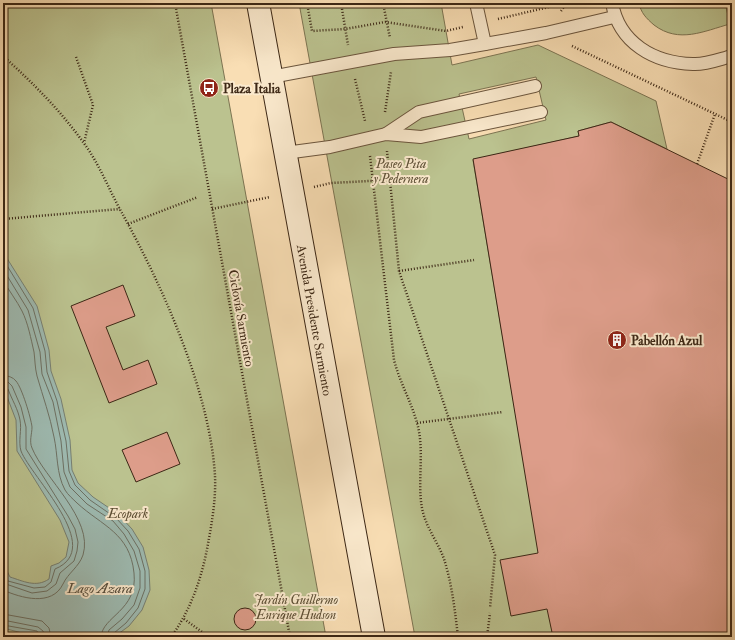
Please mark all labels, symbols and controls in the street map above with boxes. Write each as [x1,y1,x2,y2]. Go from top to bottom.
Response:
bus stop icon: Plaza Italia [198,77,220,99]
place label: Plaza Italia [223,81,281,97]
park label: Paseo Pita y Pedernera [372,156,429,187]
street label: Avenida Presidente Sarmiento [293,242,335,397]
street label: Ciclovía Sarmiento [225,269,257,368]
building icon: Pabellón Azul [606,329,628,351]
place label: Pabellón Azul [631,333,703,349]
park label: Ecopark [107,506,148,522]
water label: Lago Azara [66,580,133,597]
park label: Jardín Guillermo Enrique Hudson [254,592,338,623]

